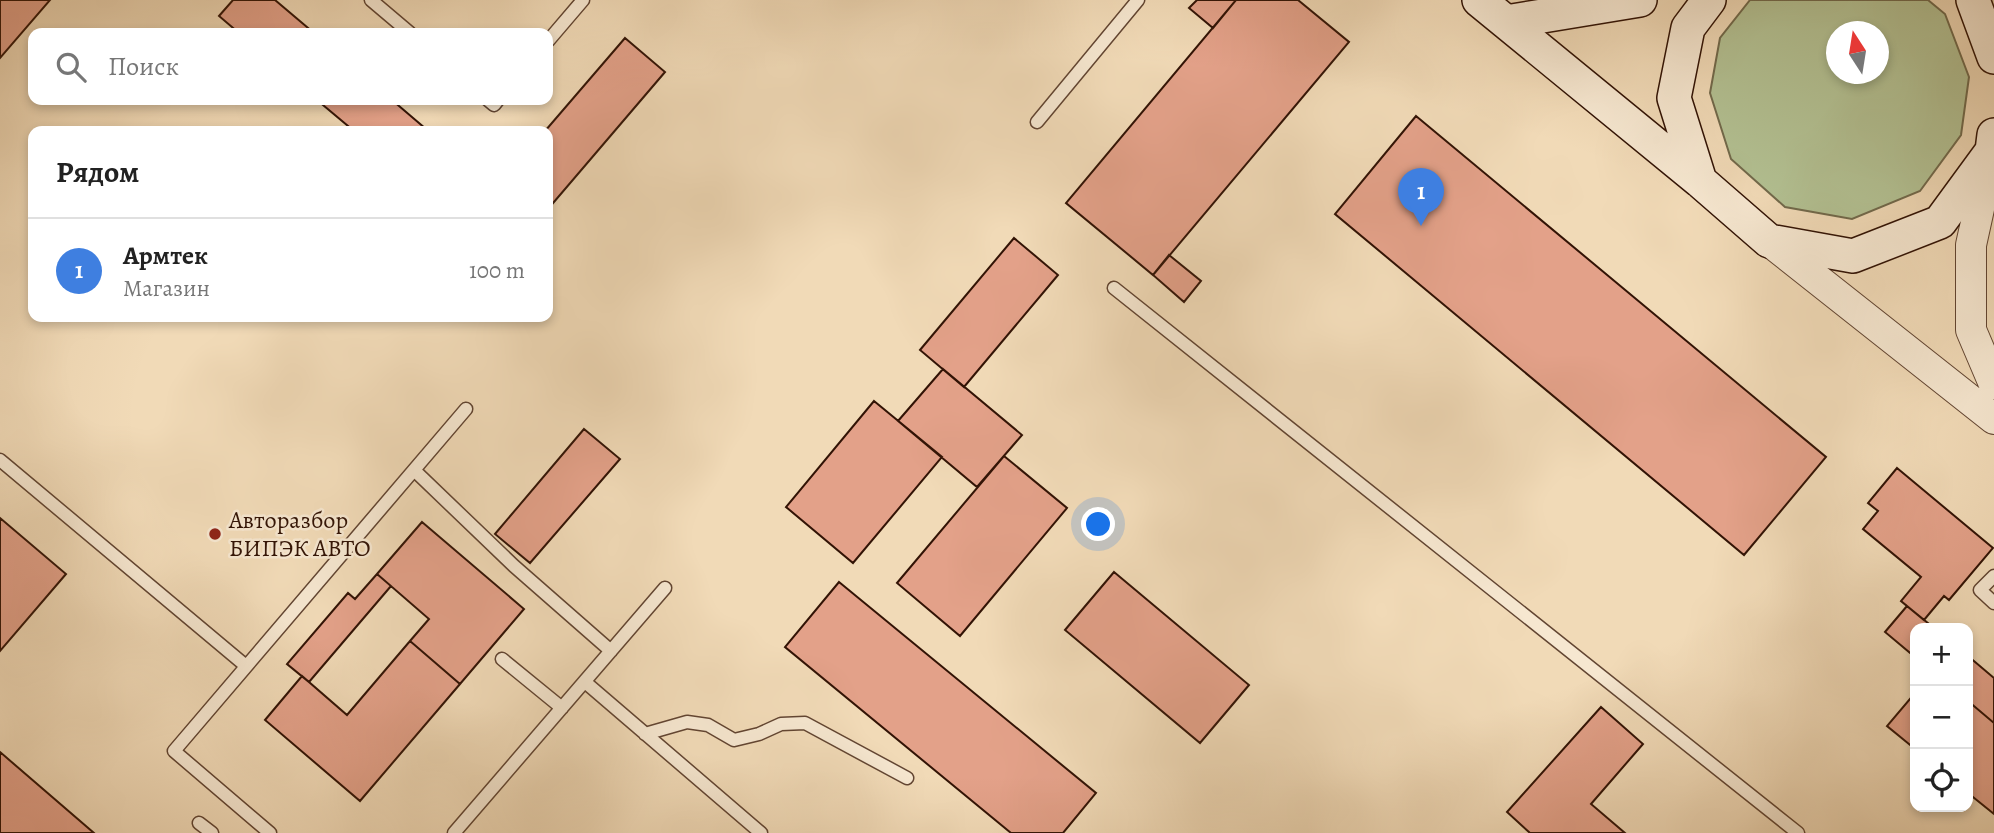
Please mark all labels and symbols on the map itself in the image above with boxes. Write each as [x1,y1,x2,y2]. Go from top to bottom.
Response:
north arrow [1826,21,1889,84]
pin: 1 [1398,168,1444,226]
place label: Авторазбор БИПЭК АВТО [228,504,371,564]
your location [1081,507,1115,541]
marker: Авторазбор БИПЭК АВТО [207,526,223,542]

